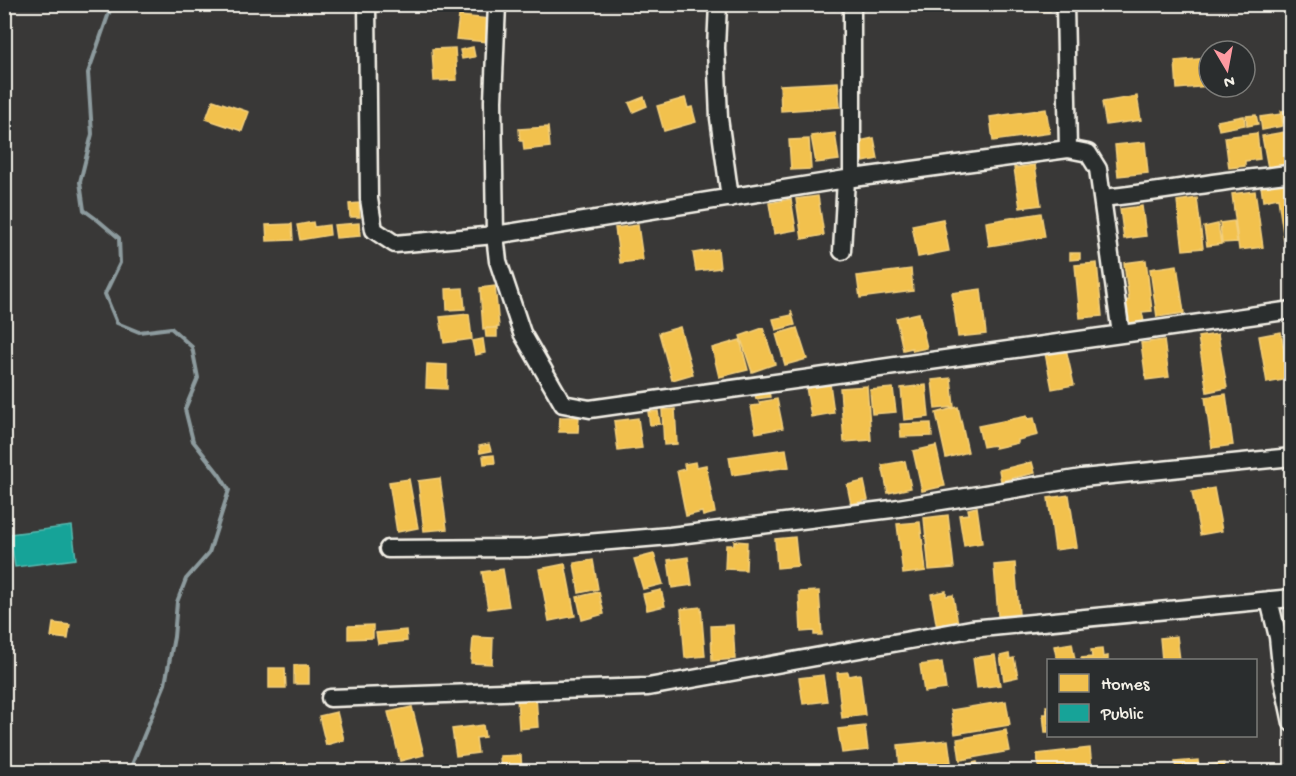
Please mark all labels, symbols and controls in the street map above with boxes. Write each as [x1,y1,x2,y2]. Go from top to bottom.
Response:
north arrow [1197,39,1257,99]
text: N [1222,70,1236,91]
legend [1047,659,1257,737]
text: Homes [1101,675,1151,696]
text: Public [1100,705,1144,726]

